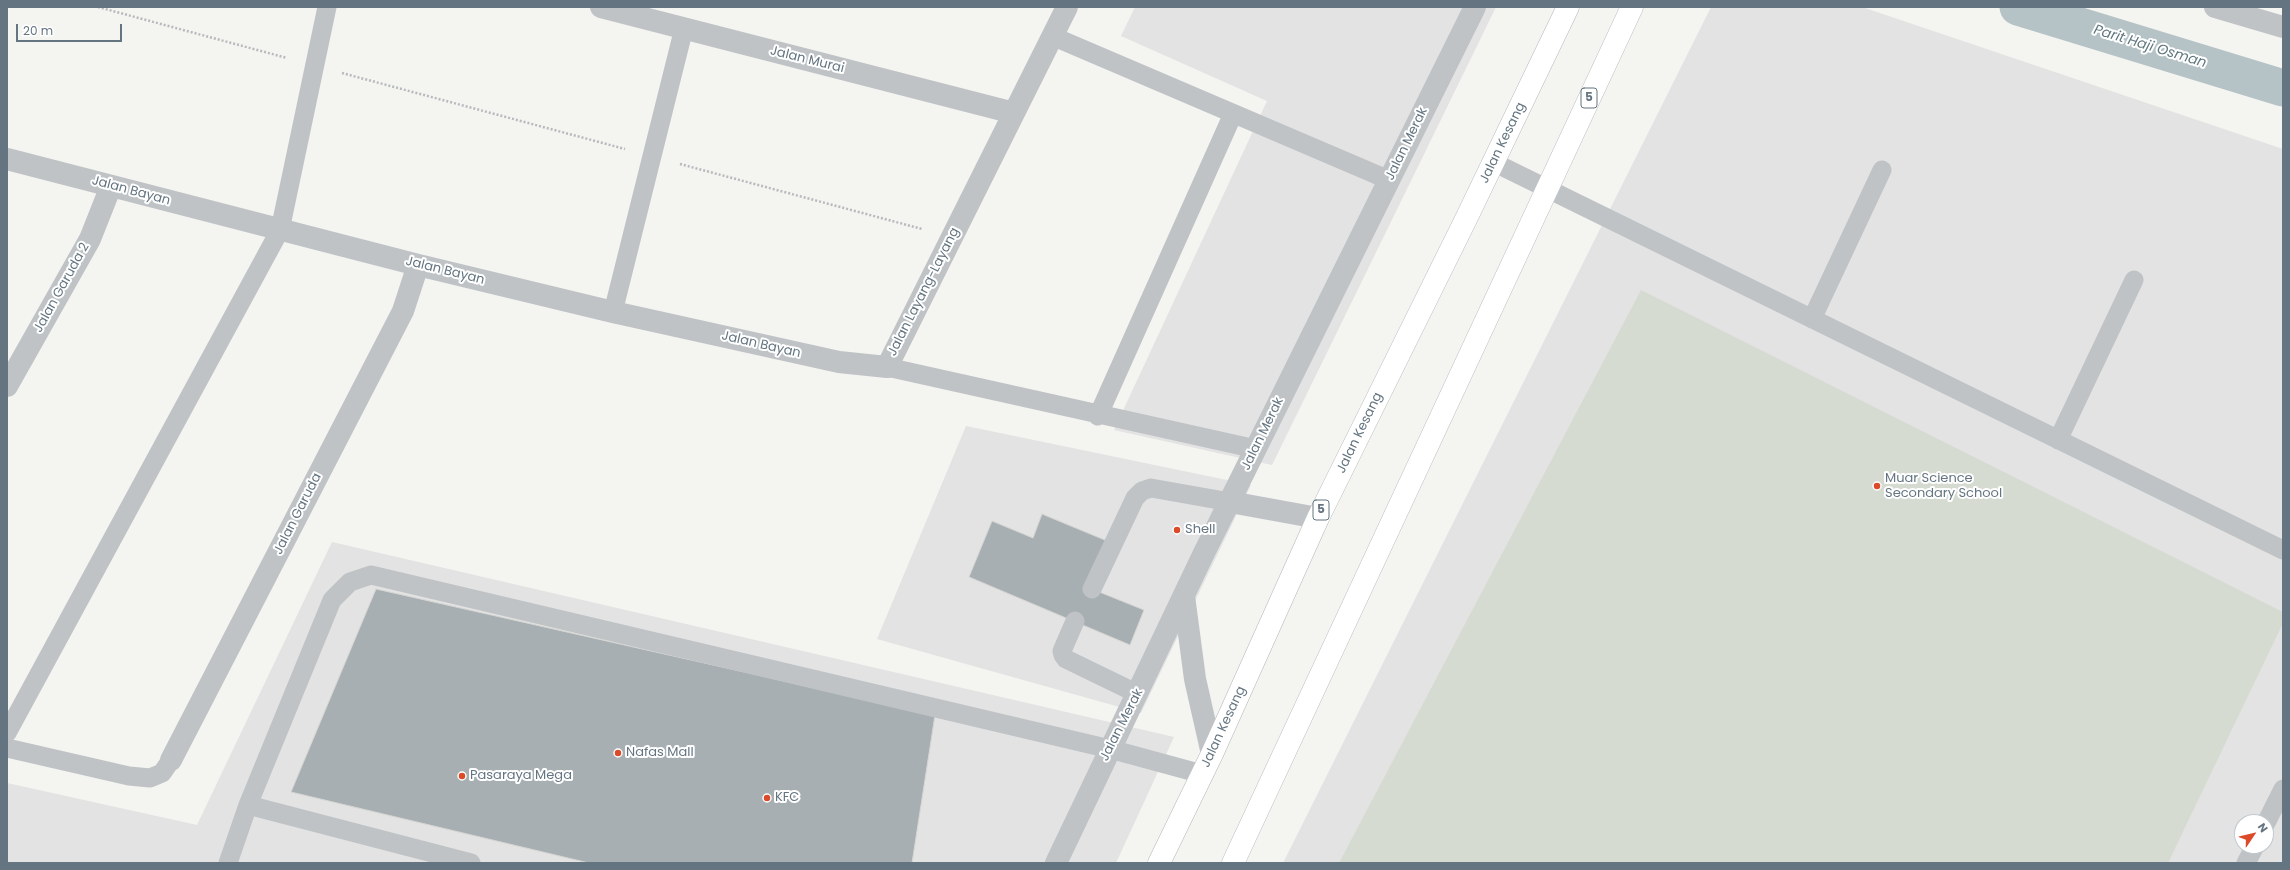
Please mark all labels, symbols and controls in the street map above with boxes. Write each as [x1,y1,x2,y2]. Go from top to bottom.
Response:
scale bar [18,16,124,42]
text: 20 m [23,22,53,39]
water label: Parit Haji Osman [2092,22,2208,72]
street label: Jalan Murai [768,43,846,77]
road number: 5 [1581,88,1597,108]
street label: Jalan Kesang [1477,100,1529,186]
street label: Jalan Merak [1383,105,1431,183]
street label: Jalan Bayan [90,173,172,209]
street label: Jalan Layang-Layang [885,225,963,359]
street label: Jalan Garuda 2 [31,240,93,336]
street label: Jalan Bayan [404,254,486,288]
street label: Jalan Bayan [720,328,802,362]
street label: Jalan Kesang [1334,390,1386,476]
street label: Jalan Merak [1239,395,1287,473]
street label: Jalan Garuda [271,471,325,557]
place label: Muar Science Secondary School [1885,471,2002,502]
marker: Muar Science Secondary School [1872,481,1882,491]
road number: 5 [1313,500,1329,520]
place label: Shell [1185,522,1215,538]
marker: Shell [1172,525,1182,535]
street label: Jalan Kesang [1198,684,1250,770]
street label: Jalan Merak [1097,686,1147,764]
place label: Nafas Mall [626,745,694,761]
marker: Nafas Mall [613,748,623,758]
place label: Pasaraya Mega [470,768,572,784]
marker: Pasaraya Mega [457,771,467,781]
place label: KFC [775,790,799,806]
marker: KFC [762,793,772,803]
north arrow [2234,814,2274,854]
text: N [2254,820,2272,836]

